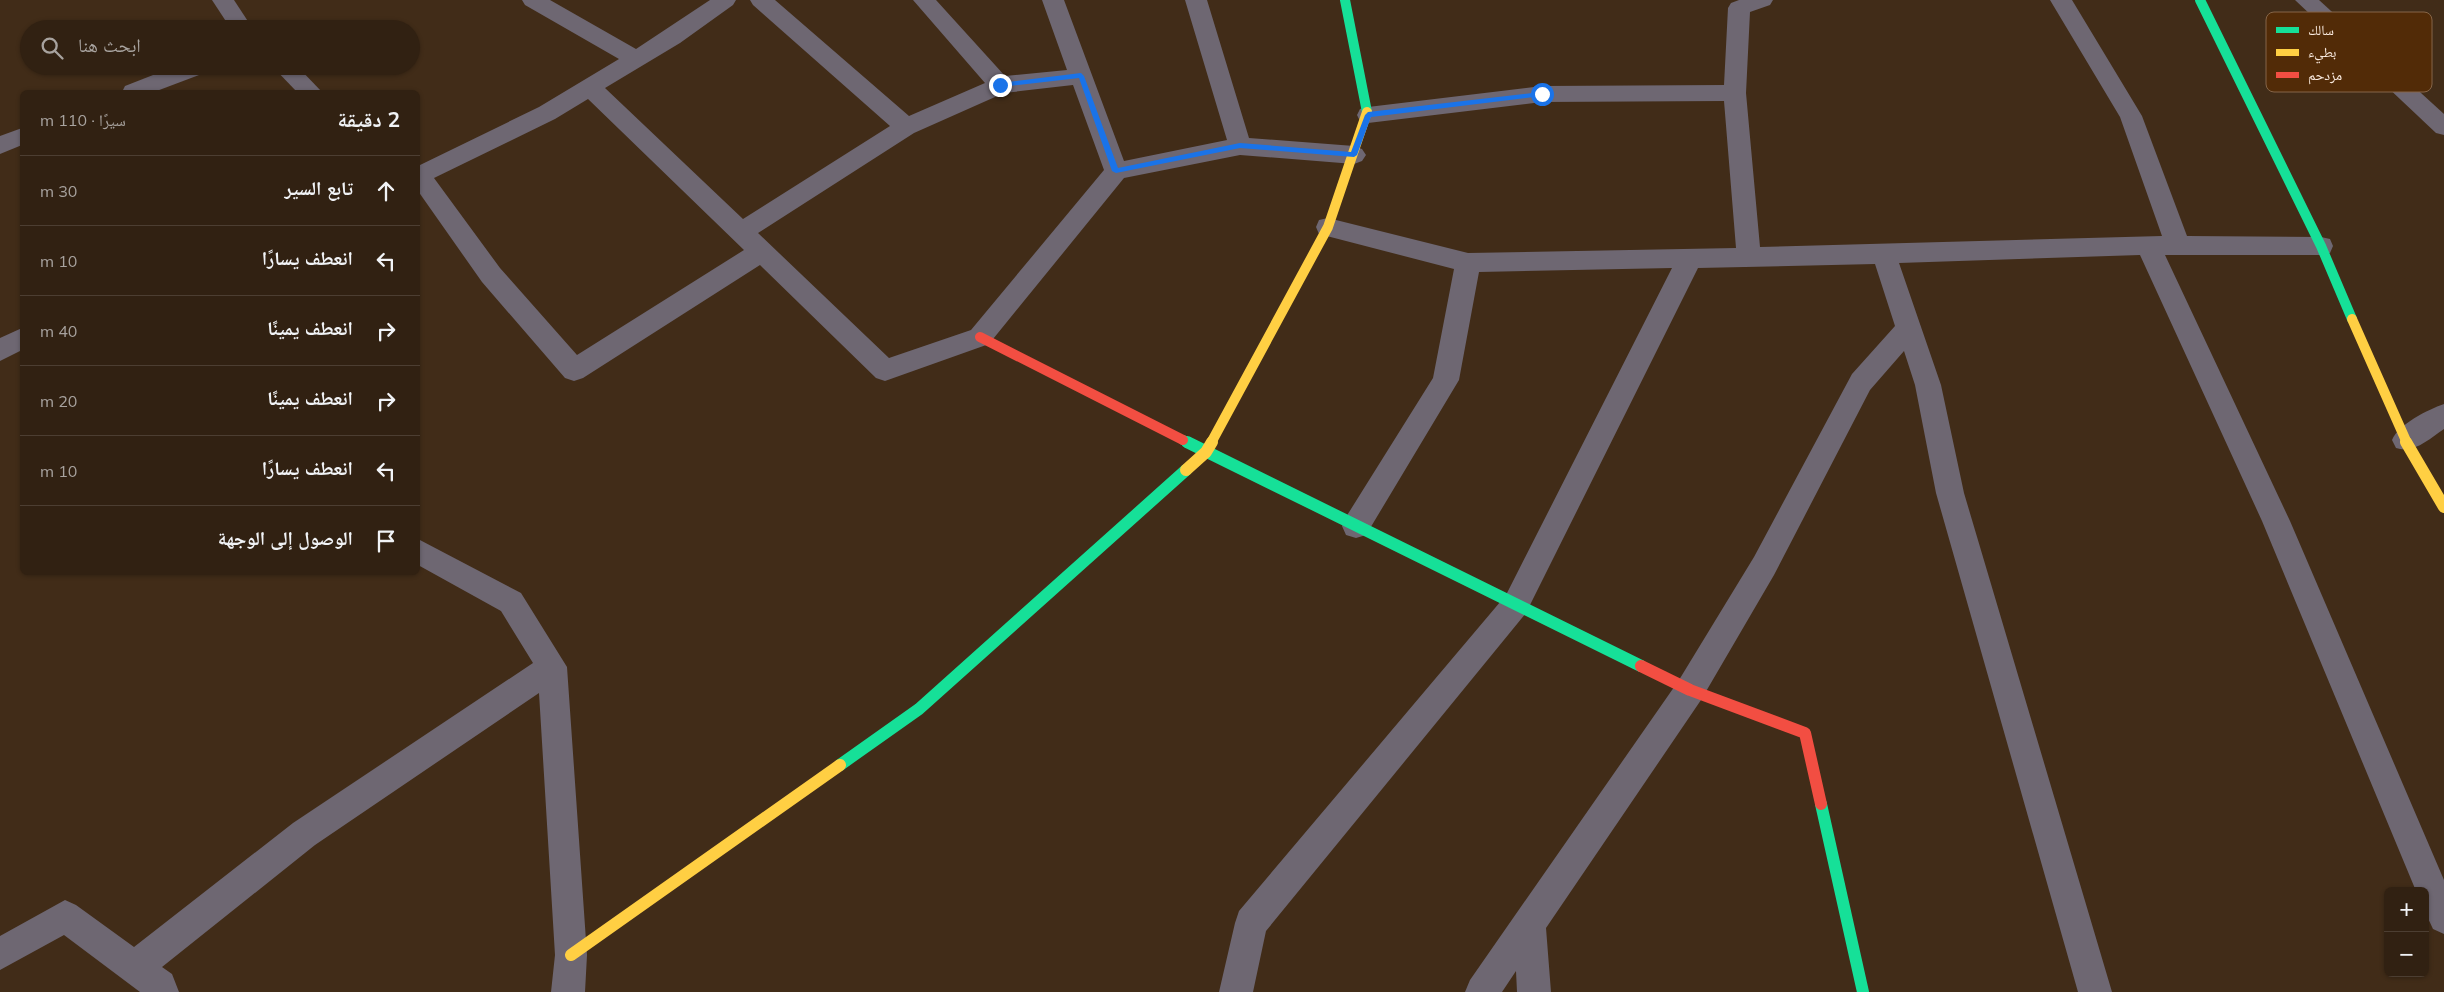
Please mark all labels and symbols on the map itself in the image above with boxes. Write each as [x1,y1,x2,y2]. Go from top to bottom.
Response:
legend [2266,12,2432,92]
text: سالك [2308,21,2334,39]
text: بطيء [2308,43,2337,64]
text: مزدحم [2308,66,2342,85]
route end [989,74,1012,97]
route start [1531,83,1554,106]

